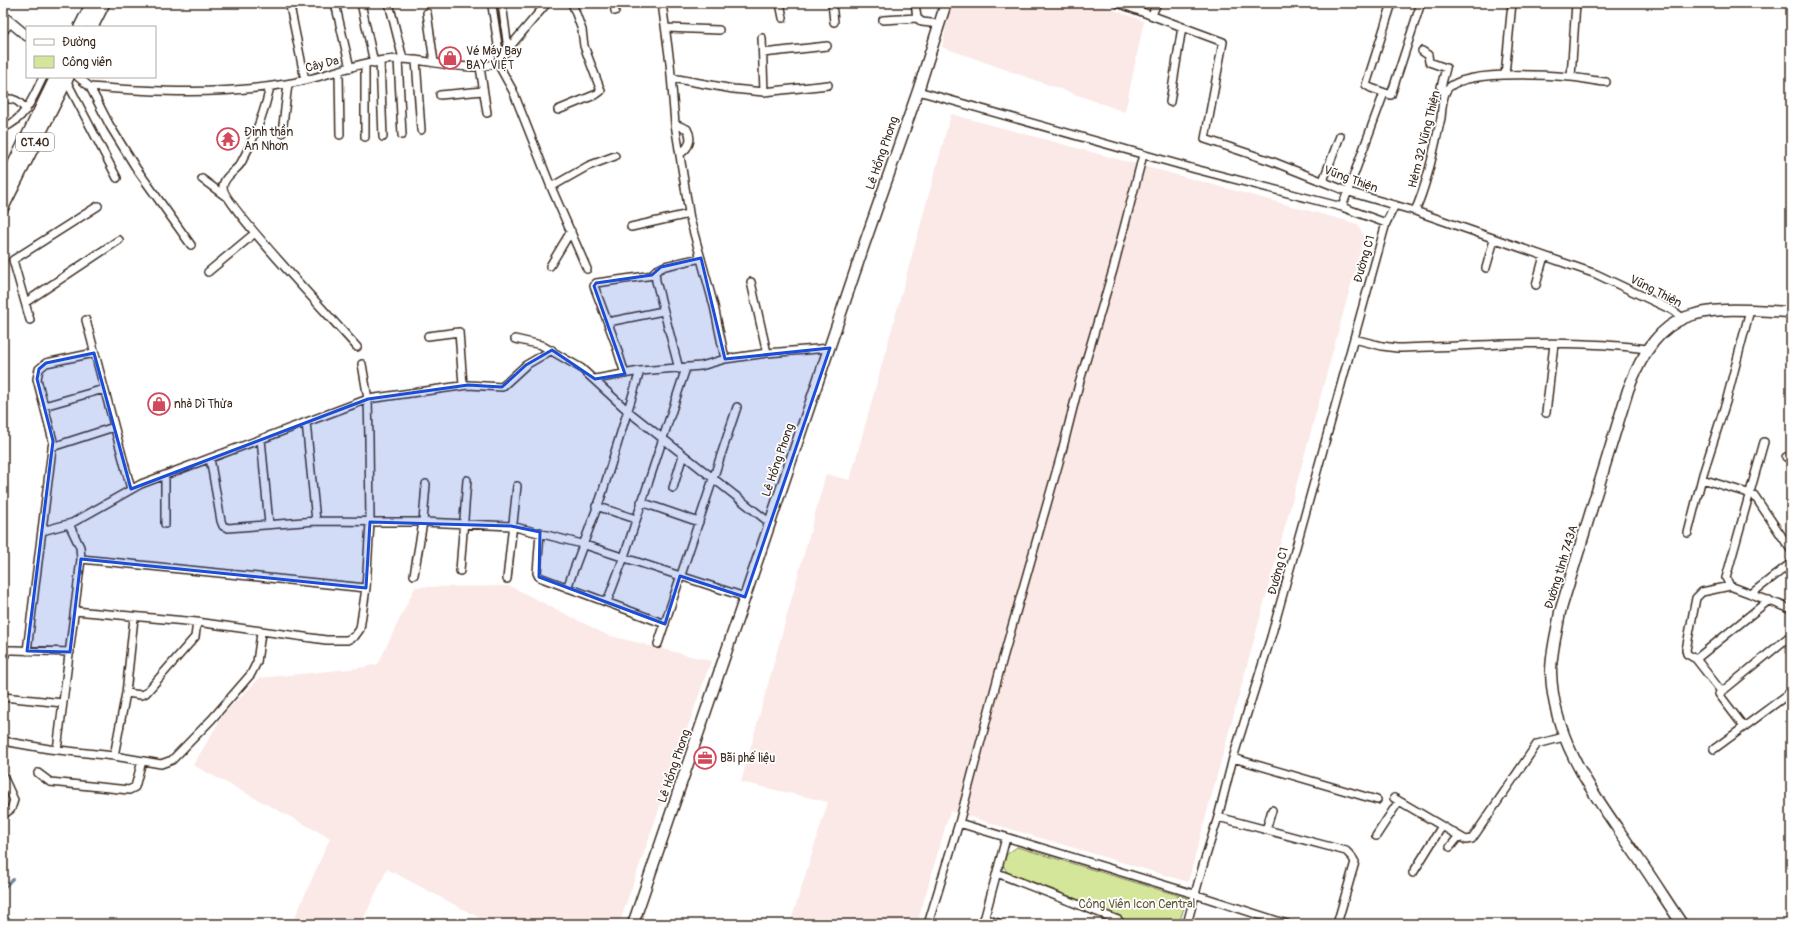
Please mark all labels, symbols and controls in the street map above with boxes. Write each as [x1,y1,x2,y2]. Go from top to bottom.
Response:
legend [26,26,156,78]
text: Đường [62,35,96,50]
place label: Vé Máy Bay BAY VIỆT [466,44,522,73]
shop icon: Vé Máy Bay BAY VIỆT [437,45,463,71]
street label: Cây Da [304,53,341,76]
text: Công viên [62,55,112,70]
street label: Hẻm 32 Vũng Thiện [1405,89,1444,189]
street label: Lê Hồng Phong [862,114,902,192]
place label: Đình thần An Nhơn [244,123,293,154]
temple icon: Đình thần An Nhơn [215,126,241,152]
road number: CT.40 [16,133,54,151]
street label: Vũng Thiện [1322,163,1380,196]
street label: Đường C1 [1351,234,1378,285]
street label: Vũng Thiện [1627,272,1685,311]
shop icon: nhà Dì Thừa [146,391,172,417]
place label: nhà Dì Thừa [174,397,233,412]
street label: Lê Hồng Phong [758,421,798,499]
street label: Đường tỉnh 743A [1542,523,1581,611]
street label: Đường C1 [1265,546,1292,597]
street label: Lê Hồng Phong [654,727,694,805]
office icon: Bãi phế liệu [692,745,718,771]
place label: Bãi phế liệu [720,750,775,766]
park label: Công Viên Icon Central [1079,897,1196,912]

